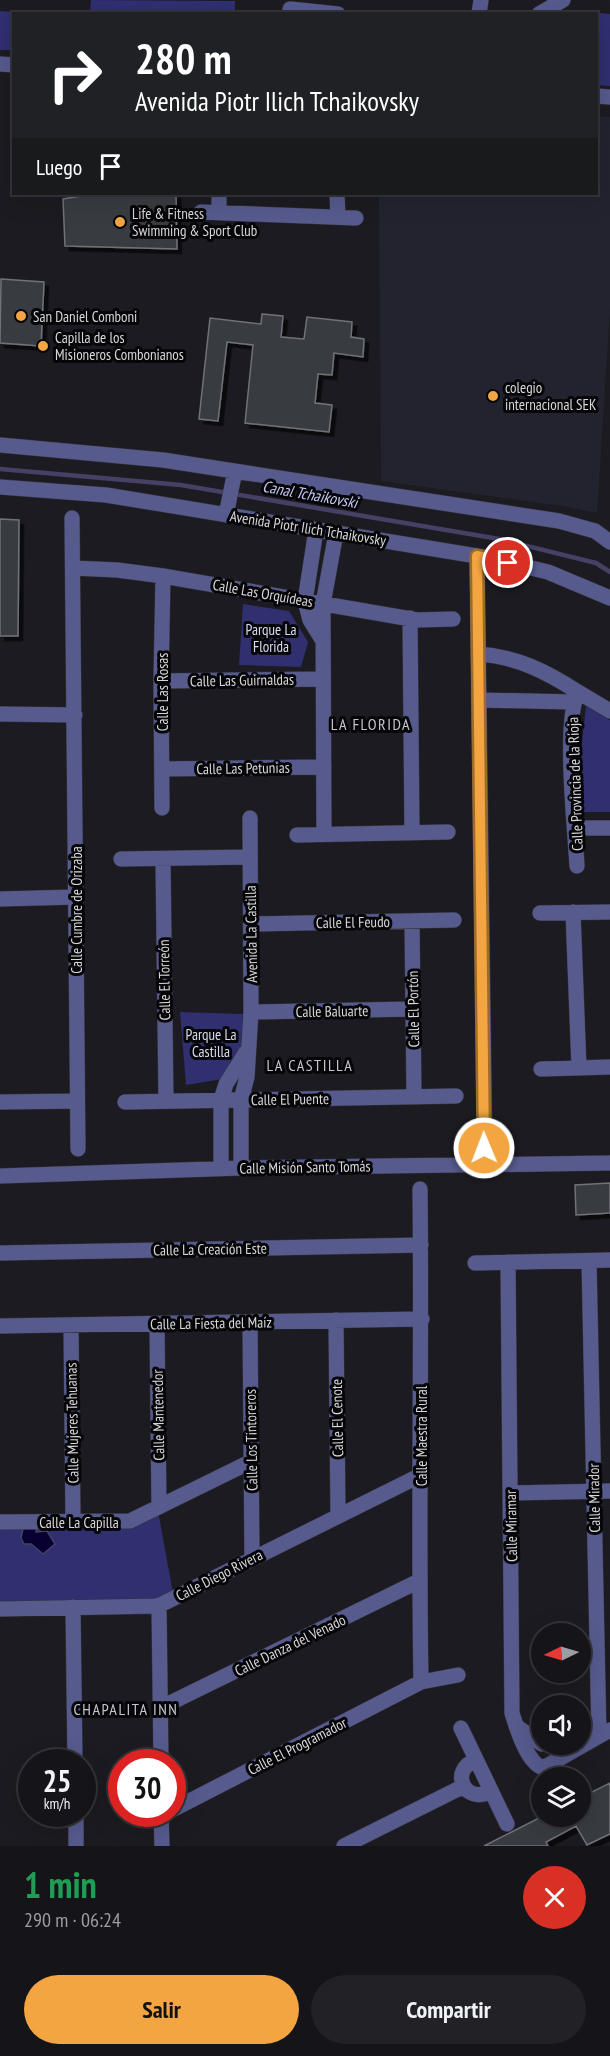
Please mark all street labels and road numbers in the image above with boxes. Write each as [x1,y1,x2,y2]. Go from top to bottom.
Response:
street label: Avenida Piotr Ilich Tchaikovsky [229,506,388,550]
street label: Calle Las Orquídeas [211,575,315,611]
street label: Calle Las Rosas [153,653,172,731]
street label: Calle Las Guirnaldas [190,670,294,690]
street label: Calle Provincia de la Rioja [563,717,587,851]
street label: Calle Las Petunias [196,758,290,778]
street label: Calle Cumbre de Orizaba [67,846,86,974]
street label: Avenida La Castilla [241,885,261,983]
street label: Calle El Feudo [316,912,390,932]
street label: Calle El Torreón [154,939,174,1021]
street label: Calle El Portón [403,971,423,1047]
street label: Calle Baluarte [295,1001,369,1021]
street label: Calle El Puente [251,1089,329,1109]
street label: Calle Misión Santo Tomás [239,1156,371,1178]
street label: Calle La Creación Este [153,1239,267,1259]
street label: Calle La Fiesta del Maíz [150,1312,272,1334]
street label: Calle Mujeres Tehuanas [61,1362,83,1484]
street label: Calle Mantenedor [148,1368,168,1461]
street label: Calle El Cenote [327,1379,347,1457]
street label: Calle Maestra Rural [412,1385,431,1486]
street label: Calle Los Tintoreros [241,1389,261,1491]
street label: Calle Mirador [584,1462,604,1533]
street label: Calle Miramar [501,1489,521,1562]
street label: Calle La Capilla [39,1513,119,1532]
street label: Calle Diego Rivera [172,1545,266,1605]
street label: Calle Danza del Venado [231,1610,349,1680]
street label: Calle El Programador [244,1712,350,1779]

